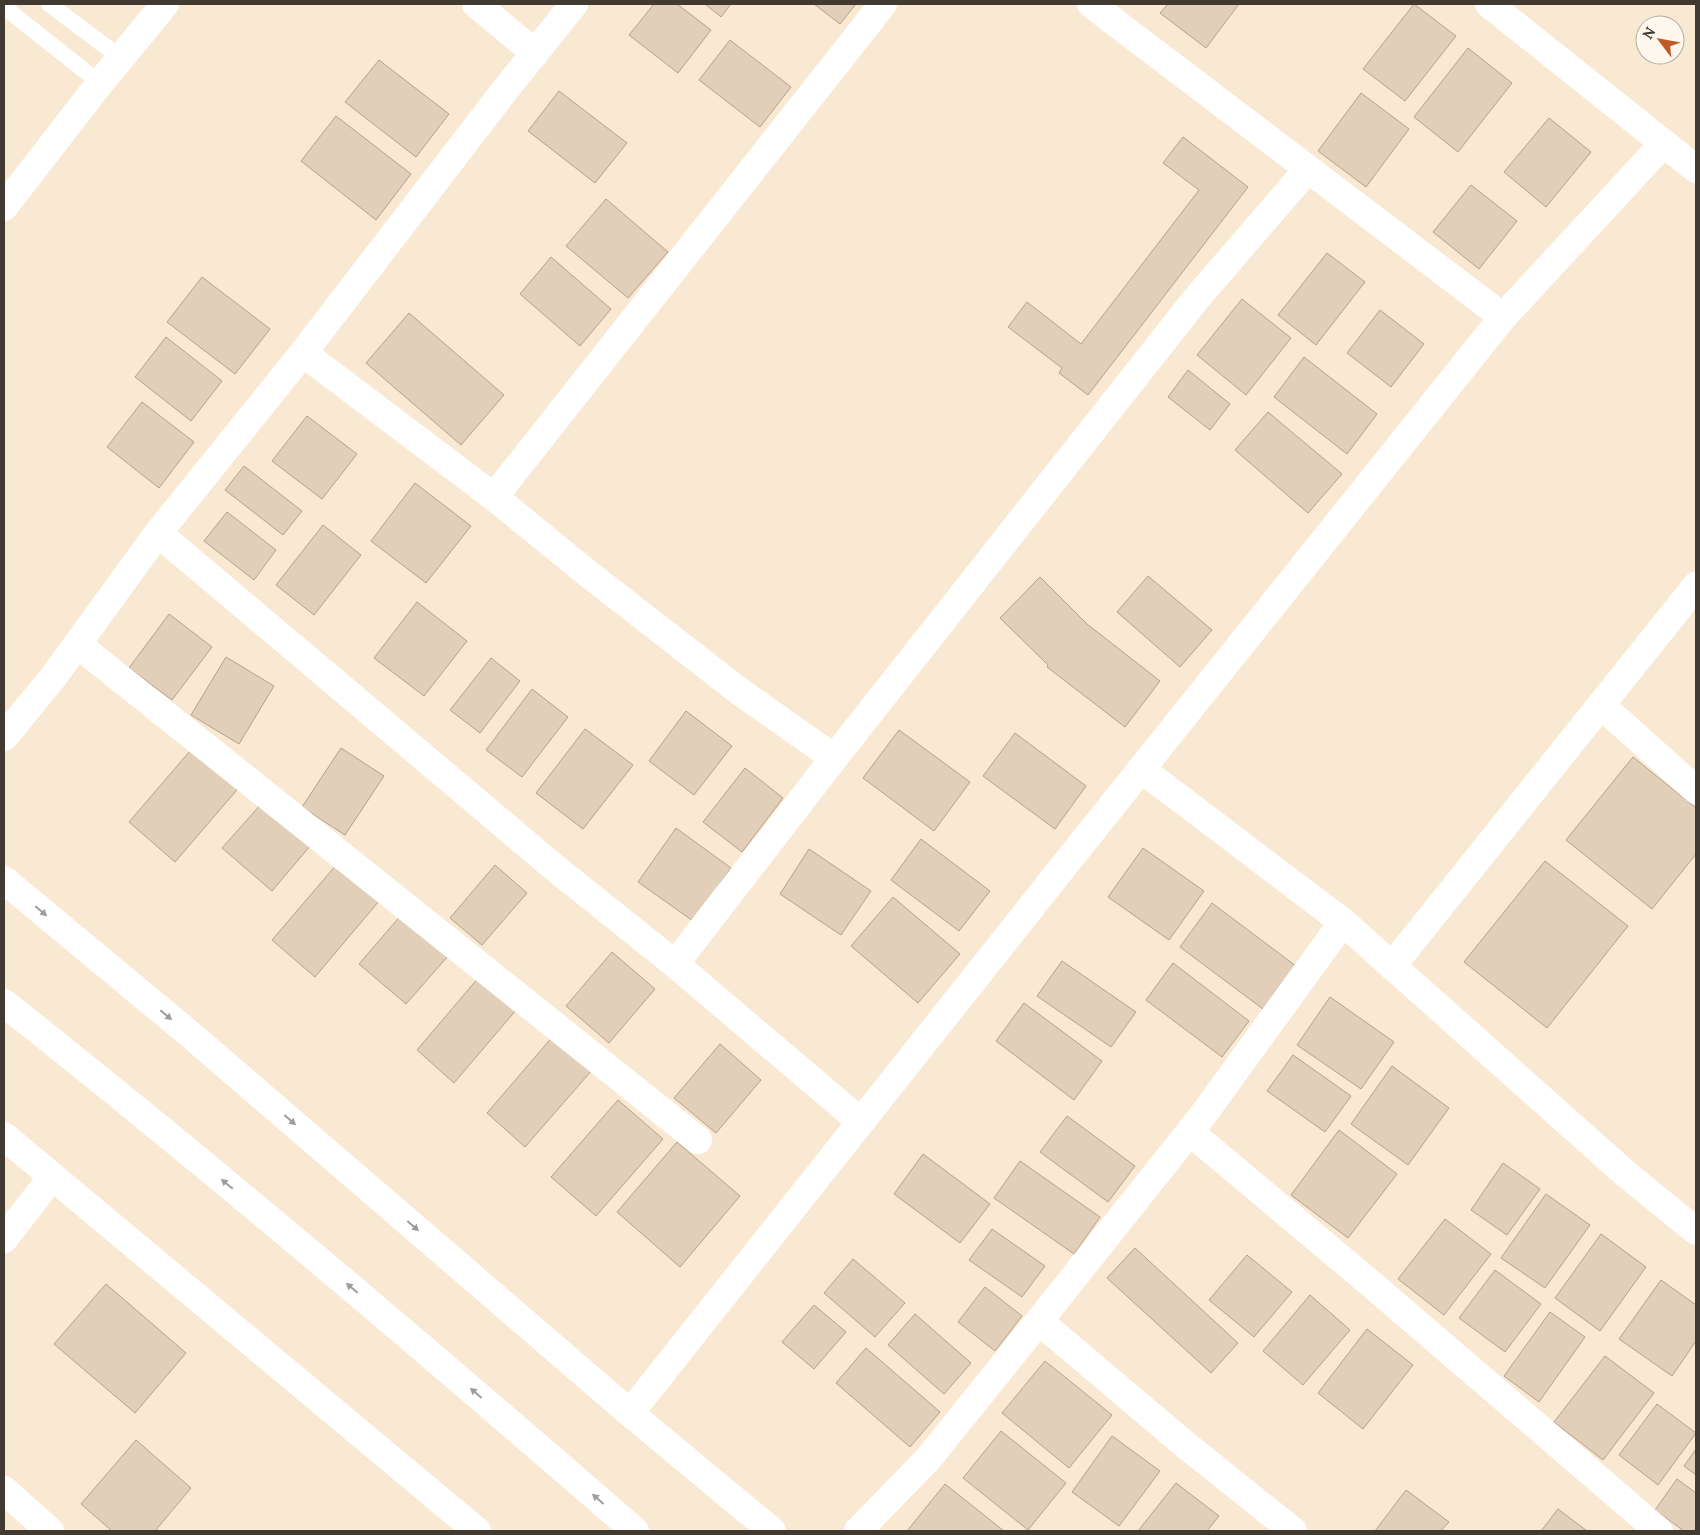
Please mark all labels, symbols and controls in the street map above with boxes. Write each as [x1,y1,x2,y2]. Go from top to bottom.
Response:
north arrow [1635,15,1685,65]
text: N [1638,24,1660,42]
one-way arrow [34,905,47,916]
one-way arrow [160,1009,172,1020]
one-way arrow [283,1115,296,1126]
one-way arrow [220,1178,233,1189]
one-way arrow [406,1221,419,1232]
one-way arrow [345,1282,358,1293]
one-way arrow [469,1387,482,1398]
one-way arrow [592,1494,605,1505]

